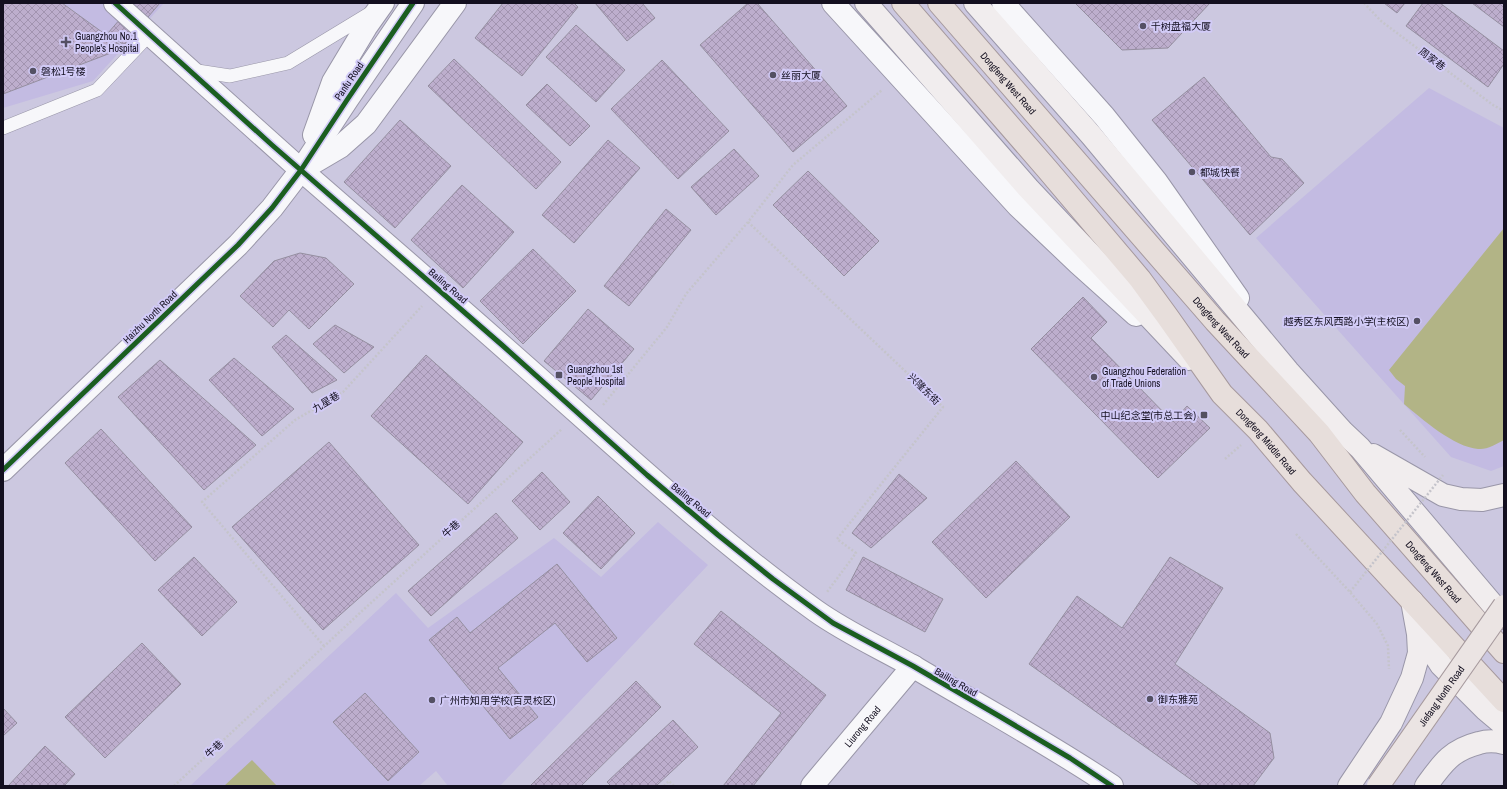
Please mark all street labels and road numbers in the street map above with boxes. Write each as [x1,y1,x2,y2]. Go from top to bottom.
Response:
street label: 周家巷 [1416,45,1448,73]
street label: Dongfeng West Road [978,49,1039,117]
street label: Panfu Road [332,59,366,103]
street label: Bailing Road [426,266,470,306]
street label: Haizhu North Road [120,288,180,346]
street label: Dongfeng West Road [1190,294,1252,361]
street label: 兴隆东街 [905,370,943,408]
street label: 九星巷 [310,389,342,415]
street label: Dongfeng Middle Road [1233,405,1299,477]
street label: Bailing Road [669,480,713,520]
street label: 牛巷 [439,517,463,541]
street label: Dongfeng West Road [1403,538,1464,605]
street label: Jiefang North Road [1415,663,1467,729]
street label: Bailing Road [932,665,980,699]
street label: Liurong Road [841,703,883,750]
street label: 牛巷 [202,737,226,761]

